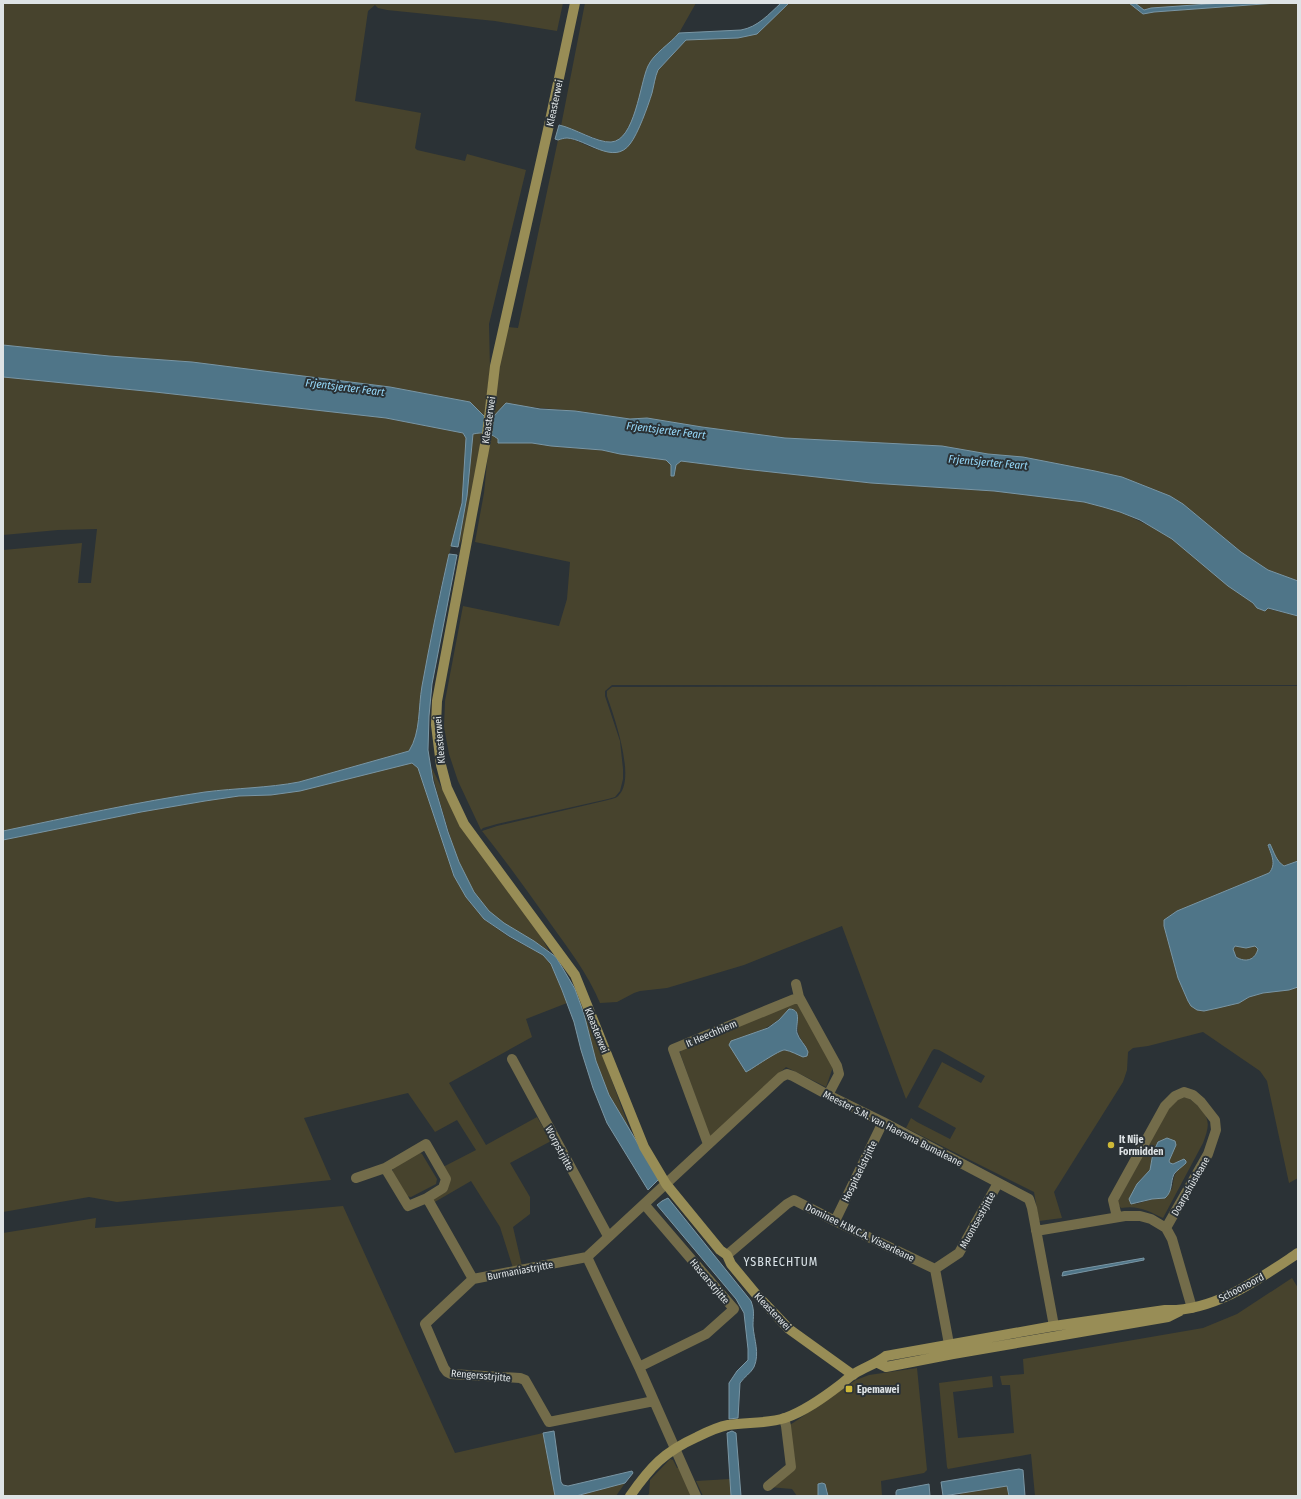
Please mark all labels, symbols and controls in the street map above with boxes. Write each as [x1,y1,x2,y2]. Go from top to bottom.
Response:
street label: Kleasterwei [544,79,566,128]
water label: Frjentsjerter Feart [305,376,386,399]
street label: Kleasterwei [480,396,498,444]
water label: Frjentsjerter Feart [626,419,707,442]
water label: Frjentsjerter Feart [948,453,1029,472]
street label: Kleasterwei [432,716,448,764]
street label: Kleasterwei [582,1006,611,1055]
street label: It Heechhiem [684,1018,739,1050]
street label: Meester S.M. van Haersma Bumaleane [821,1088,964,1169]
street label: Worpstrjitte [542,1124,576,1173]
place label: It Nije Formidden [1119,1134,1164,1158]
street label: Hospitaelstrjitte [840,1139,880,1204]
marker: It Nije Formidden [1106,1140,1116,1150]
street label: Doarpshûsleane [1169,1155,1213,1218]
street label: Muontsestrjitte [957,1190,998,1251]
street label: Dominee H.W.C.A. Visserleane [803,1201,916,1265]
district label: YSBRECHTUM [744,1255,818,1269]
street label: Hascarstrjitte [687,1257,732,1307]
street label: Burmaniastrjitte [486,1259,554,1283]
street label: Schoonoord [1217,1271,1266,1305]
street label: Kleasterwei [752,1290,793,1333]
street label: Rengersstrjitte [451,1367,511,1385]
marker: Epemawei [844,1384,854,1394]
place label: Epemawei [857,1384,900,1396]

